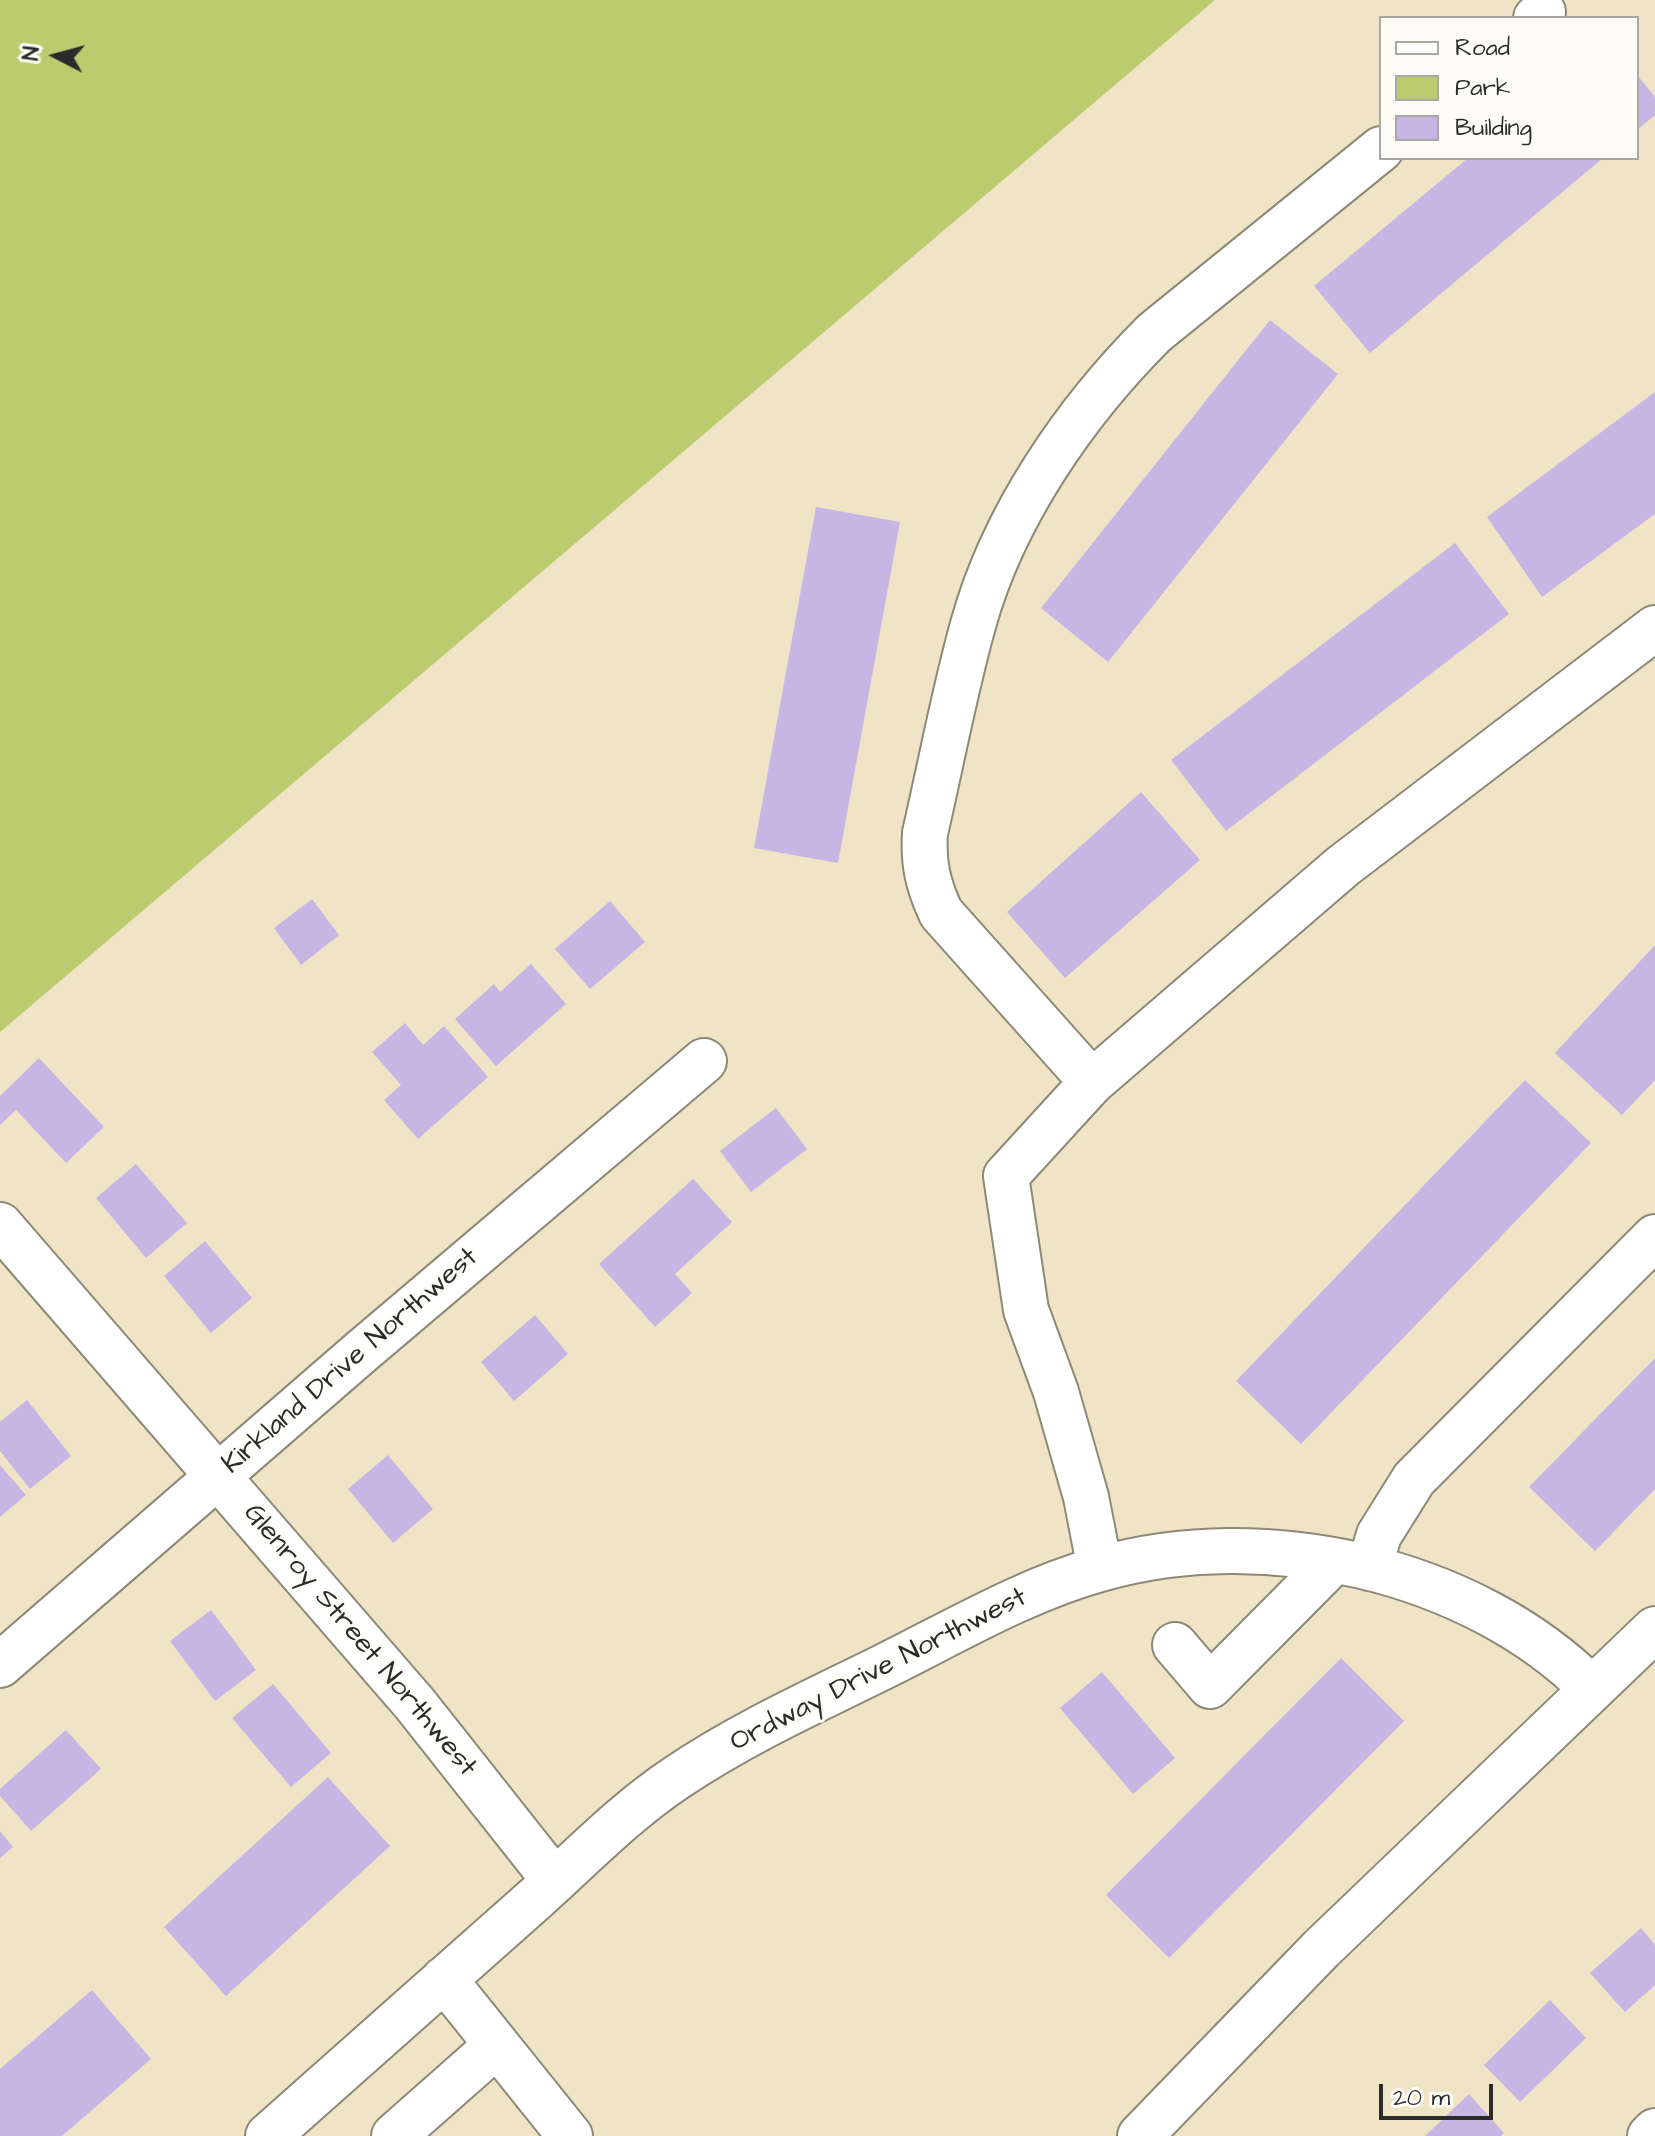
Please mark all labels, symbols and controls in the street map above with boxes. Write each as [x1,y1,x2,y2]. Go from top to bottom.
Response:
north arrow [16,16,96,96]
legend [1379,16,1639,160]
text: Road [1455,31,1510,65]
text: N [15,45,48,62]
text: Park [1455,71,1511,105]
text: Building [1455,111,1532,145]
street label: Kirkland Drive Northwest [216,1242,486,1482]
street label: Glenroy Street Northwest [235,1498,483,1784]
street label: Ordway Drive Northwest [725,1582,1033,1760]
scale bar [1383,2068,1497,2118]
text: 20 m [1393,2081,1450,2115]

